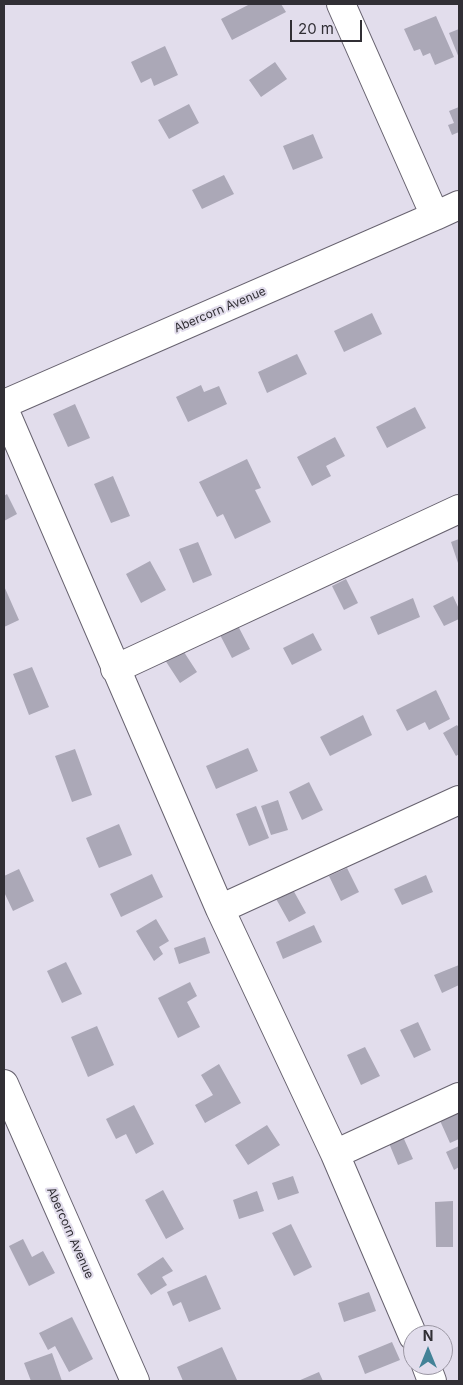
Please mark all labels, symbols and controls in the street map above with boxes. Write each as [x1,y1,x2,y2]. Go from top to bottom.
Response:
scale bar [293,10,366,42]
text: 20 m [298,19,334,38]
street label: Abercorn Avenue [172,284,268,336]
street label: Abercorn Avenue [43,1185,97,1281]
north arrow [403,1325,453,1375]
text: N [423,1327,433,1344]

